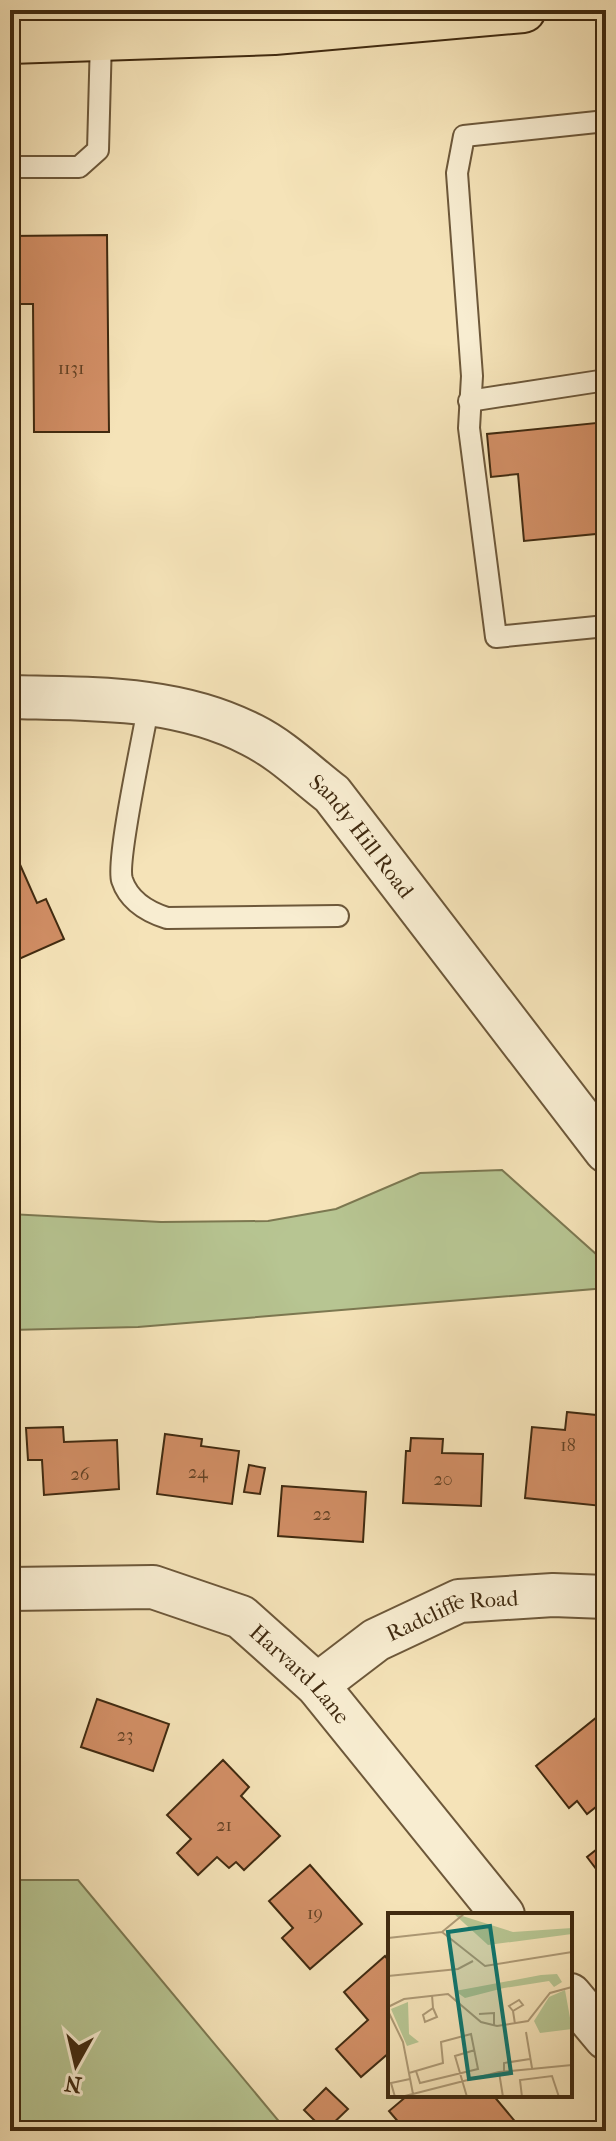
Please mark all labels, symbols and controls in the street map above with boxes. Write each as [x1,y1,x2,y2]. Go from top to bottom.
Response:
house number: 1131 [58,358,84,379]
street label: Sandy Hill Road [304,769,420,904]
house number: 18 [560,1435,576,1456]
house number: 24 [188,1462,208,1483]
house number: 26 [70,1464,90,1485]
house number: 20 [433,1469,453,1490]
house number: 22 [313,1504,331,1525]
street label: Radcliffe Road [382,1585,520,1647]
street label: Harvard Lane [244,1619,355,1729]
house number: 23 [117,1725,133,1746]
house number: 21 [216,1815,232,1836]
house number: 19 [307,1903,323,1924]
inset map [388,1913,572,2097]
north arrow [36,2025,116,2105]
text: N [63,2070,83,2098]

